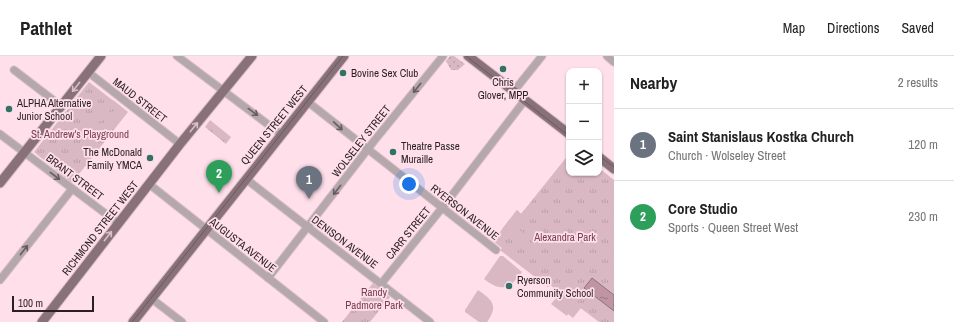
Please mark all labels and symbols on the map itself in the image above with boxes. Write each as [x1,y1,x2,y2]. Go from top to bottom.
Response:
marker: Chris Glover, MPP [498,64,508,74]
place label: Bovine Sex Club [351,66,418,80]
marker: Bovine Sex Club [338,68,348,78]
street label: MAUD STREET [110,75,170,126]
place label: Chris Glover, MPP [478,75,528,102]
one-way arrow [72,81,81,92]
street label: QUEEN STREET WEST [238,82,311,168]
one-way arrow [413,83,422,94]
place label: ALPHA Alternative Junior School [16,96,91,123]
street label: WOLSELEY STREET [329,102,394,180]
marker: ALPHA Alternative Junior School [4,104,14,114]
one-way arrow [247,108,258,117]
one-way arrow [333,121,343,130]
one-way arrow [189,122,198,133]
park label: St. Andrew's Playground [31,127,129,141]
place label: Theatre Passe Muraille [401,139,460,166]
place label: The McDonald Family YMCA [83,145,143,172]
marker: Theatre Passe Muraille [388,147,398,157]
street label: BRANT STREET [43,151,107,203]
marker: The McDonald Family YMCA [145,153,155,163]
pin: 2 [206,160,232,193]
pin: 1 [296,166,322,199]
one-way arrow [50,172,61,180]
your location [399,174,419,194]
street label: RICHMOND STREET WEST [59,178,142,278]
street label: RYERSON AVENUE [428,181,502,243]
one-way arrow [332,185,341,196]
street label: CARR STREET [383,203,434,262]
street label: DENISON AVENUE [309,212,381,272]
street label: AUGUSTA AVENUE [206,214,279,275]
park label: Alexandra Park [533,230,596,244]
one-way arrow [103,231,112,242]
one-way arrow [20,244,28,255]
place label: Ryerson Community School [517,273,593,300]
marker: Ryerson Community School [504,281,514,291]
park label: Randy Padmore Park [345,285,403,312]
scale bar [12,294,94,313]

